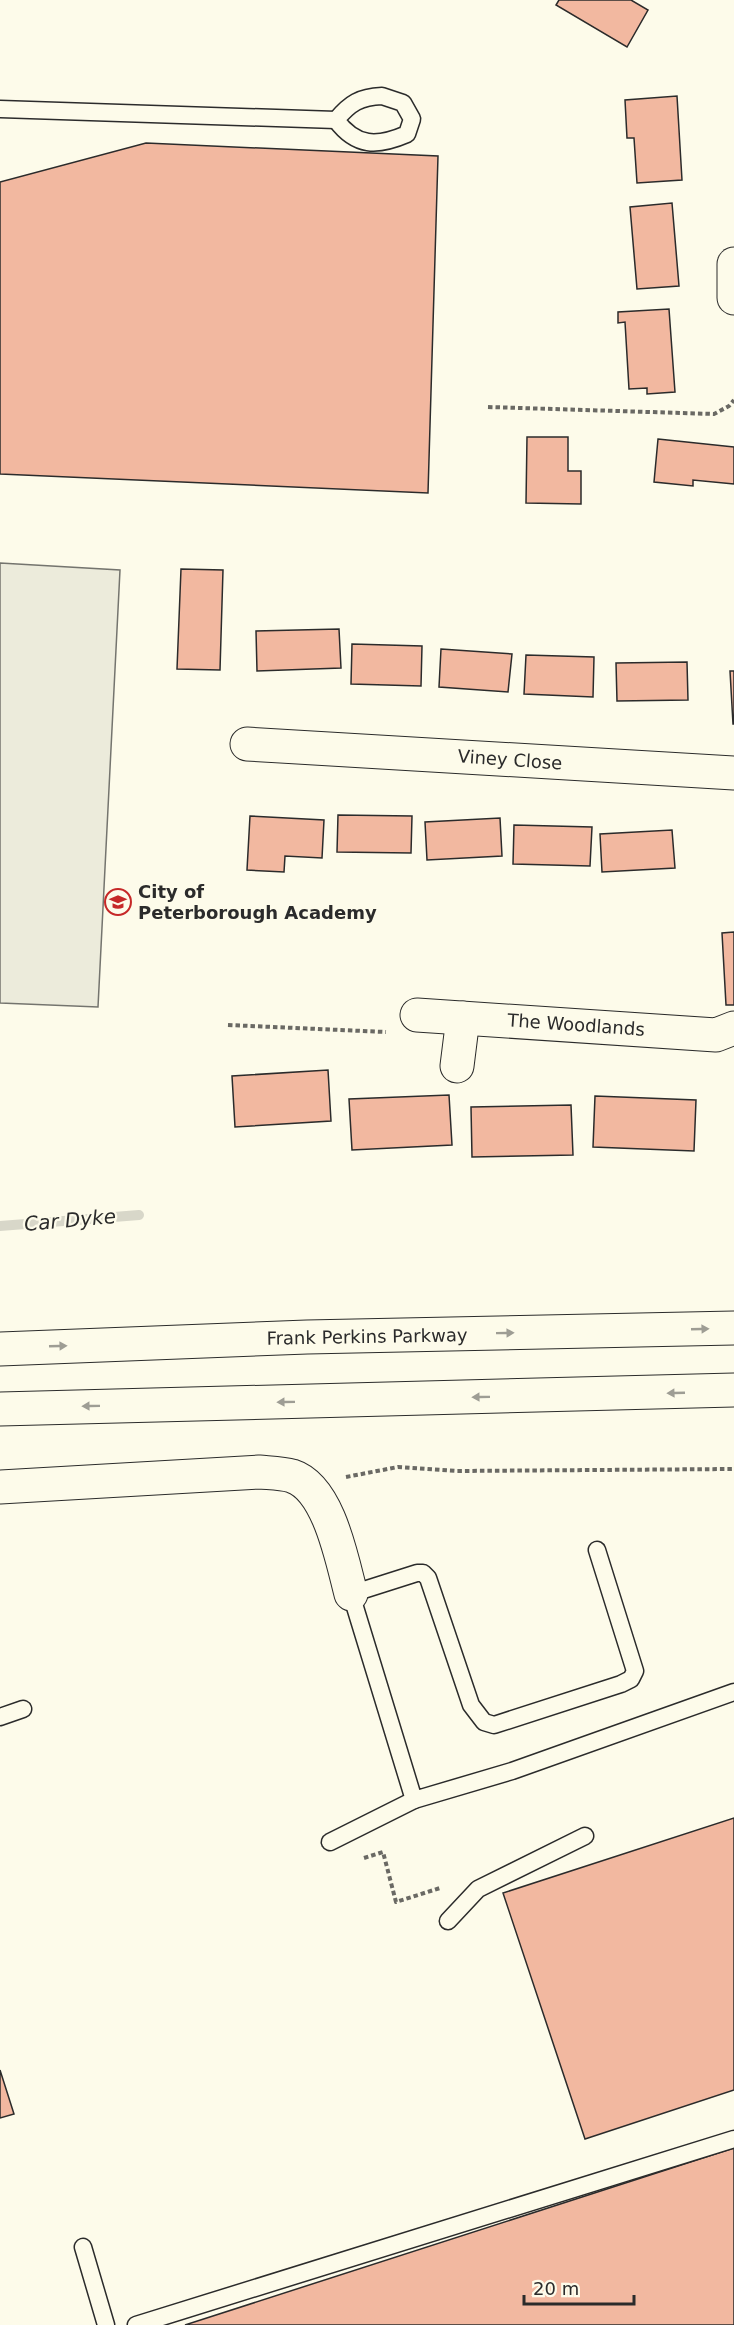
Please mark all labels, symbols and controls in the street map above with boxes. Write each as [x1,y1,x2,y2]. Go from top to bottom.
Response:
street label: Viney Close [457,745,563,774]
place label: City of Peterborough Academy [138,881,377,923]
school or university icon: City of Peterborough Academy [103,887,133,917]
street label: The Woodlands [506,1009,645,1040]
water label: Car Dyke [23,1204,117,1236]
street label: Frank Perkins Parkway [266,1324,468,1349]
one-way arrow [691,1325,710,1334]
one-way arrow [496,1329,515,1338]
one-way arrow [49,1342,68,1351]
one-way arrow [666,1388,685,1397]
one-way arrow [471,1393,490,1402]
one-way arrow [276,1397,295,1407]
one-way arrow [81,1402,100,1411]
scale bar [524,2268,634,2306]
text: 20 m [533,2278,579,2299]

